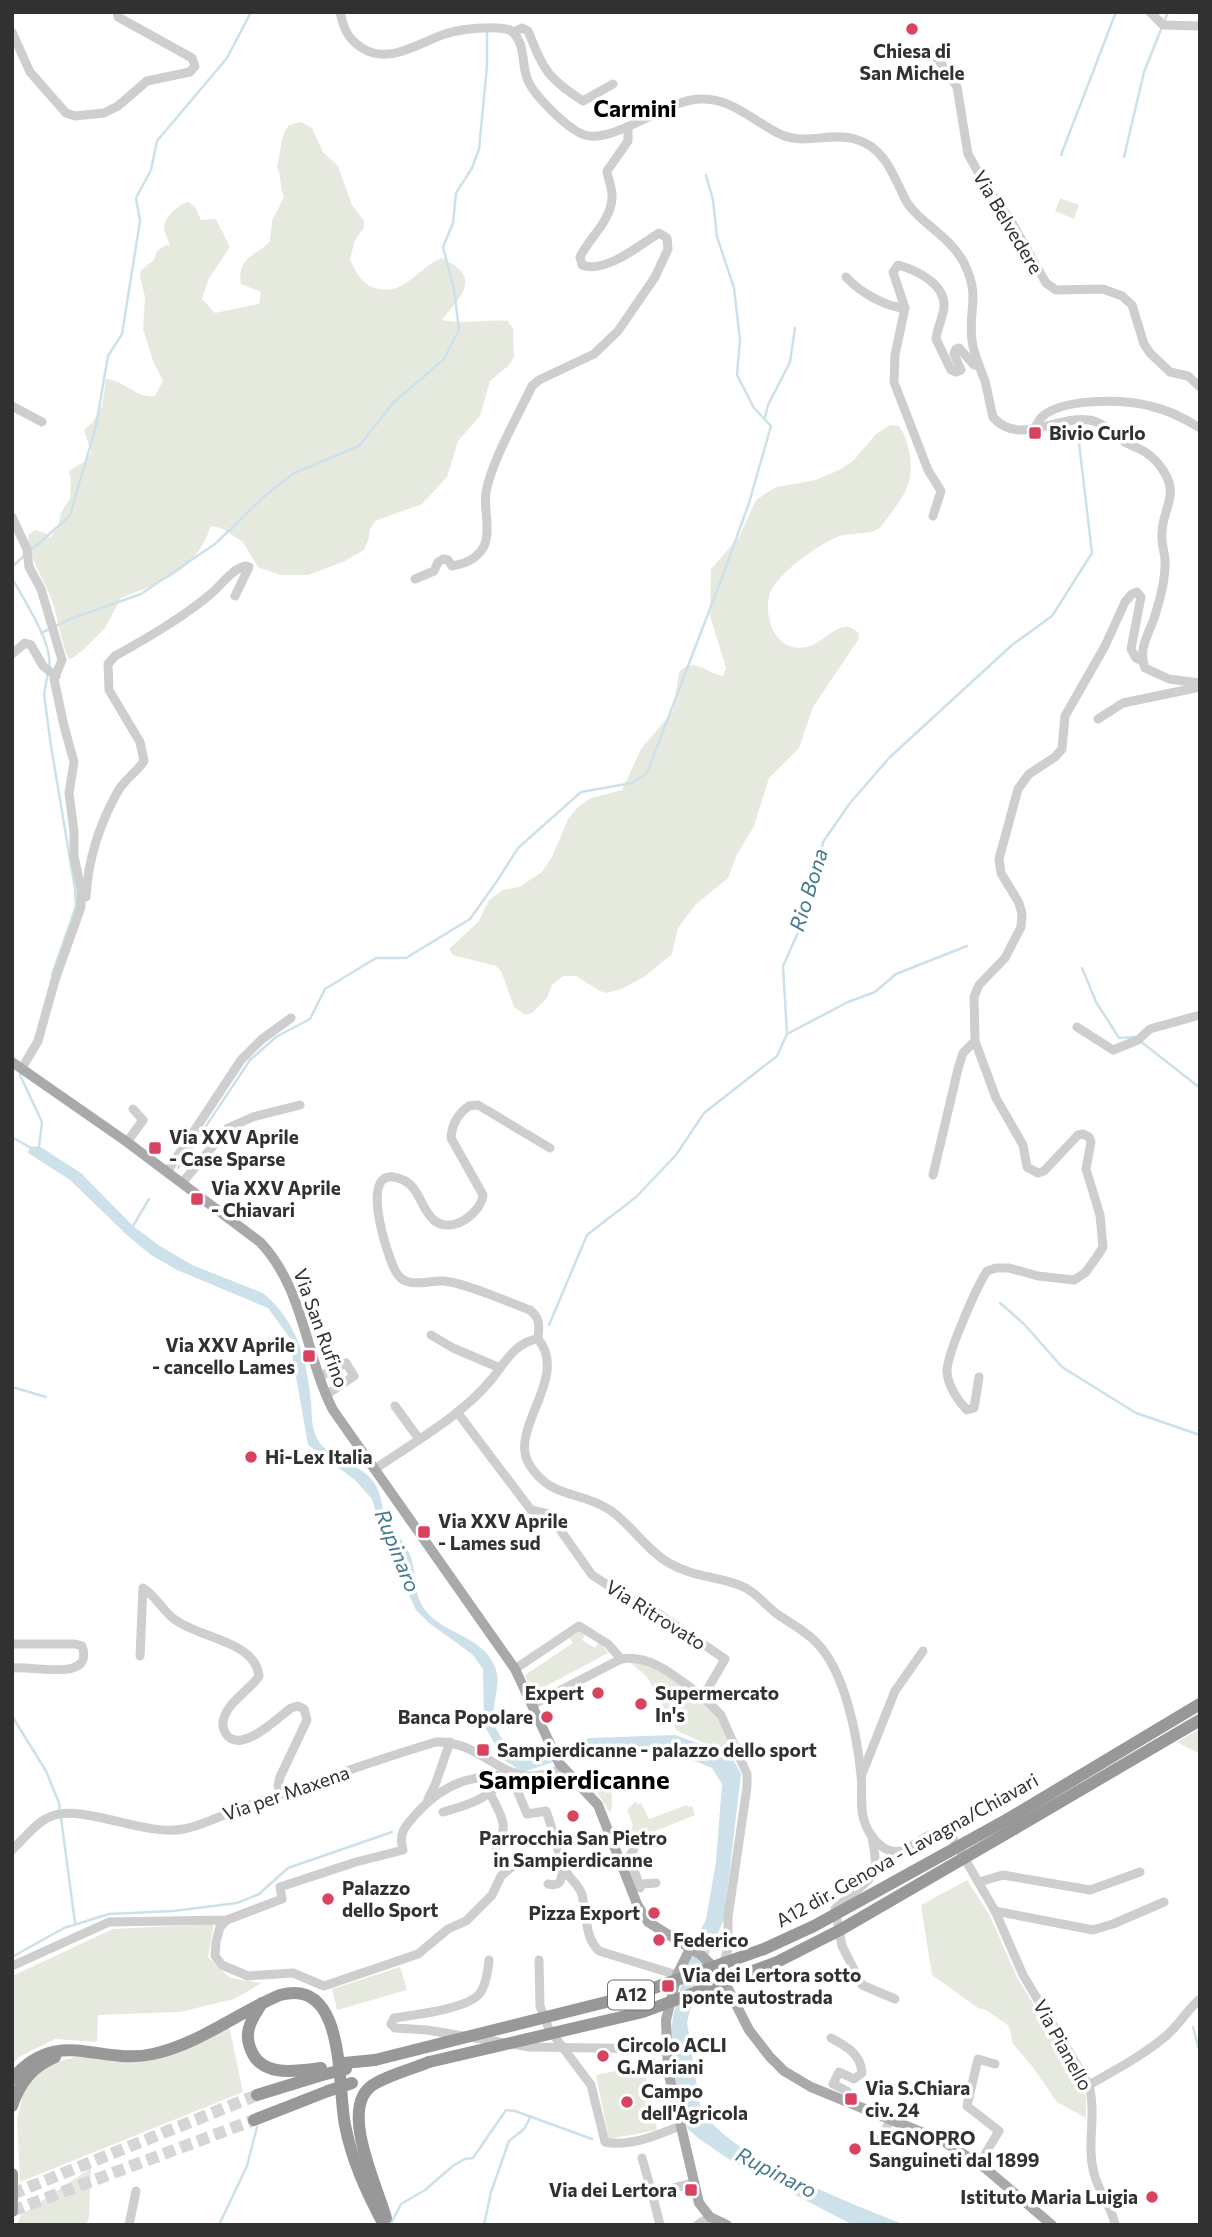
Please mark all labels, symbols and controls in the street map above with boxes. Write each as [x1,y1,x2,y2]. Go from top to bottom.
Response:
marker: Chiesa di San Michele [904,21,920,37]
place label: Chiesa di San Michele [859,39,965,84]
district label: Carmini [593,94,677,122]
street label: Via Belvedere [969,166,1048,278]
place label: Bivio Curlo [1049,421,1146,444]
marker: Bivio Curlo [1027,425,1043,441]
water label: Rio Bona [783,845,832,934]
place label: Via XXV Aprile - Case Sparse [169,1125,299,1170]
marker: Via XXV Aprile - Case Sparse [147,1140,163,1156]
place label: Via XXV Aprile - Chiavari [211,1176,341,1221]
marker: Via XXV Aprile - Chiavari [189,1191,205,1207]
street label: Via San Rufino [289,1265,354,1390]
place label: Via XXV Aprile - cancello Lames [152,1333,295,1378]
marker: Via XXV Aprile - cancello Lames [301,1348,317,1364]
place label: Hi-Lex Italia [265,1445,373,1468]
marker: Hi-Lex Italia [243,1449,259,1465]
water label: Rupinaro [370,1505,426,1596]
place label: Via XXV Aprile - Lames sud [438,1509,568,1554]
marker: Via XXV Aprile - Lames sud [416,1524,432,1540]
street label: Via Ritrovato [602,1575,711,1654]
place label: Expert [525,1681,584,1704]
place label: Supermercato In's [655,1681,779,1726]
marker: Expert [590,1685,606,1701]
marker: Supermercato In's [633,1696,649,1712]
place label: Banca Popolare [398,1705,533,1728]
marker: Banca Popolare [539,1709,555,1725]
place label: Sampierdicanne - palazzo dello sport [497,1738,817,1761]
marker: Sampierdicanne - palazzo dello sport [475,1742,491,1758]
street label: Via per Maxena [219,1760,352,1825]
district label: Sampierdicanne [478,1763,670,1794]
street label: A12 dir. Genova - Lavagna/Chiavari [772,1768,1042,1931]
marker: Parrocchia San Pietro in Sampierdicanne [565,1808,581,1824]
place label: Parrocchia San Pietro in Sampierdicanne [479,1826,667,1871]
place label: Palazzo dello Sport [342,1876,438,1921]
marker: Palazzo dello Sport [320,1891,336,1907]
place label: Pizza Export [529,1901,640,1924]
marker: Pizza Export [646,1905,662,1921]
place label: Federico [673,1928,749,1951]
marker: Federico [651,1932,667,1948]
place label: Via dei Lertora sotto ponte autostrada [682,1963,861,2008]
marker: Via dei Lertora sotto ponte autostrada [660,1978,676,1994]
road number: A12 [608,1980,654,2010]
street label: Via Pianello [1029,1995,1098,2094]
place label: Circolo ACLI G.Mariani [617,2033,727,2078]
marker: Circolo ACLI G.Mariani [595,2048,611,2064]
place label: Via S.Chiara civ. 24 [865,2076,970,2121]
place label: Campo dell'Agricola [641,2079,748,2124]
marker: Via S.Chiara civ. 24 [843,2091,859,2107]
marker: Campo dell'Agricola [619,2094,635,2110]
place label: LEGNOPRO Sanguineti dal 1899 [869,2126,1040,2171]
water label: Rupinaro [732,2141,821,2203]
marker: LEGNOPRO Sanguineti dal 1899 [847,2141,863,2157]
place label: Via dei Lertora [549,2178,677,2201]
marker: Via dei Lertora [683,2182,699,2198]
place label: Istituto Maria Luigia [960,2185,1138,2208]
marker: Istituto Maria Luigia [1144,2189,1160,2205]

